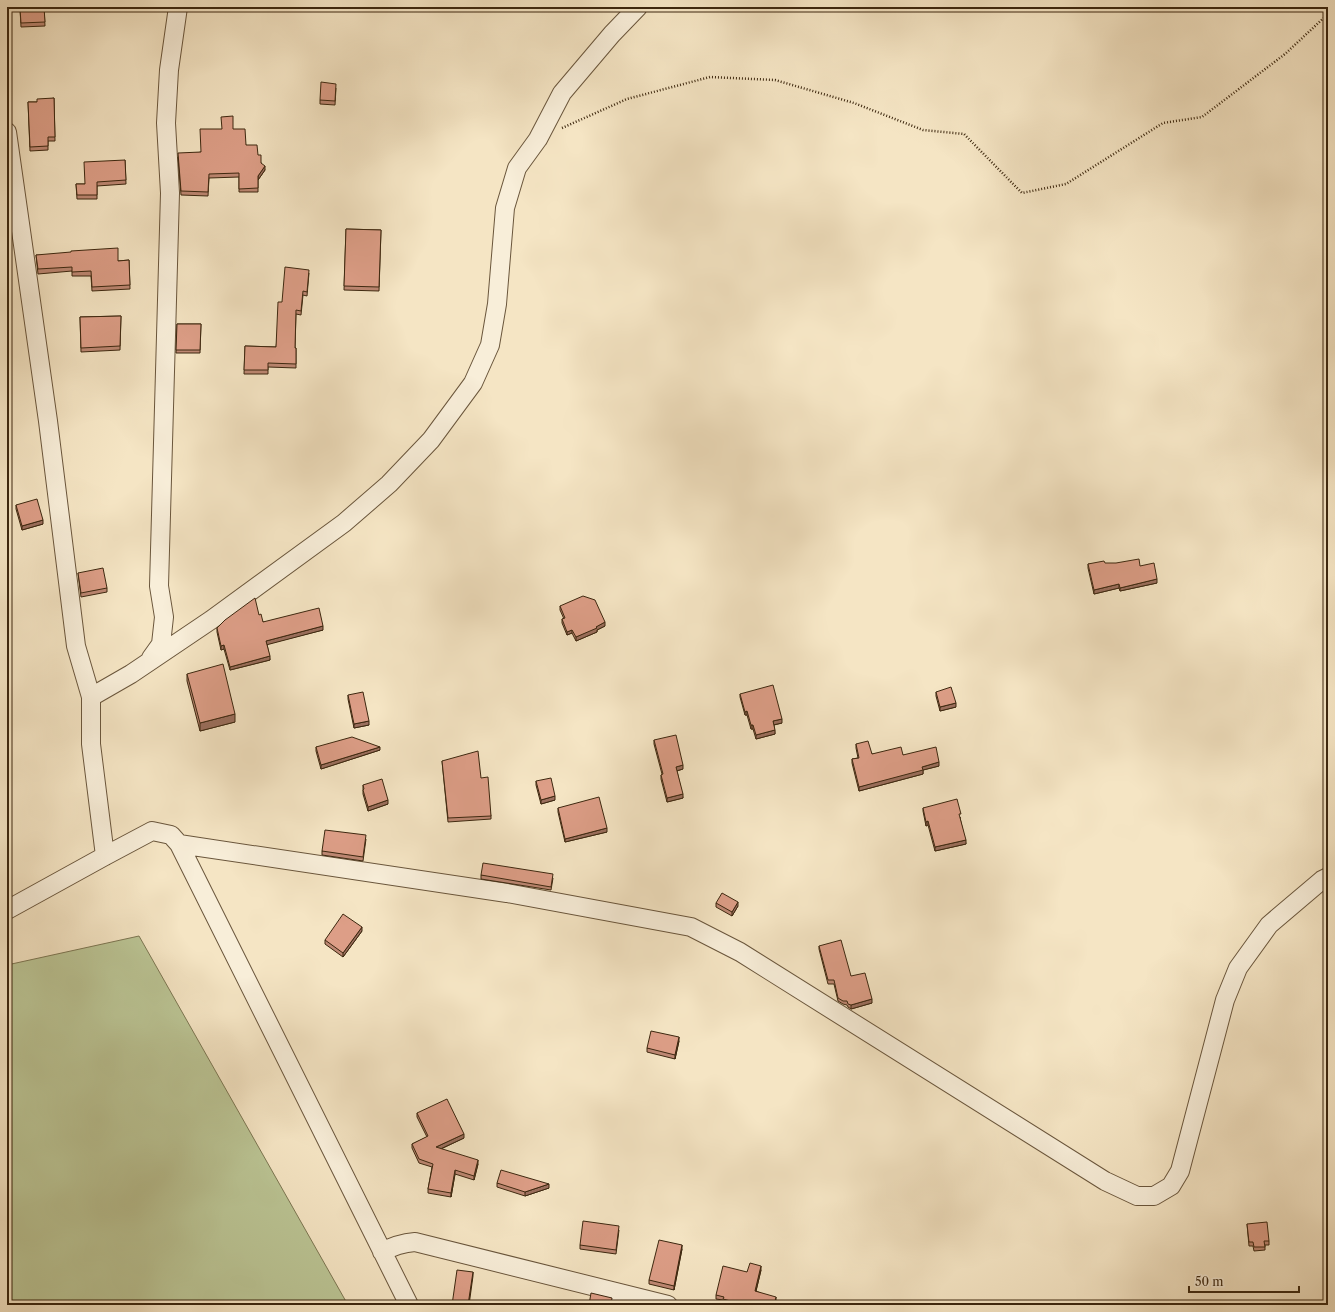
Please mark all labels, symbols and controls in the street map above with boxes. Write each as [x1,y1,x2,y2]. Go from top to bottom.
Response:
scale bar [1189,1268,1299,1294]
text: 50 m [1195,1274,1224,1289]

